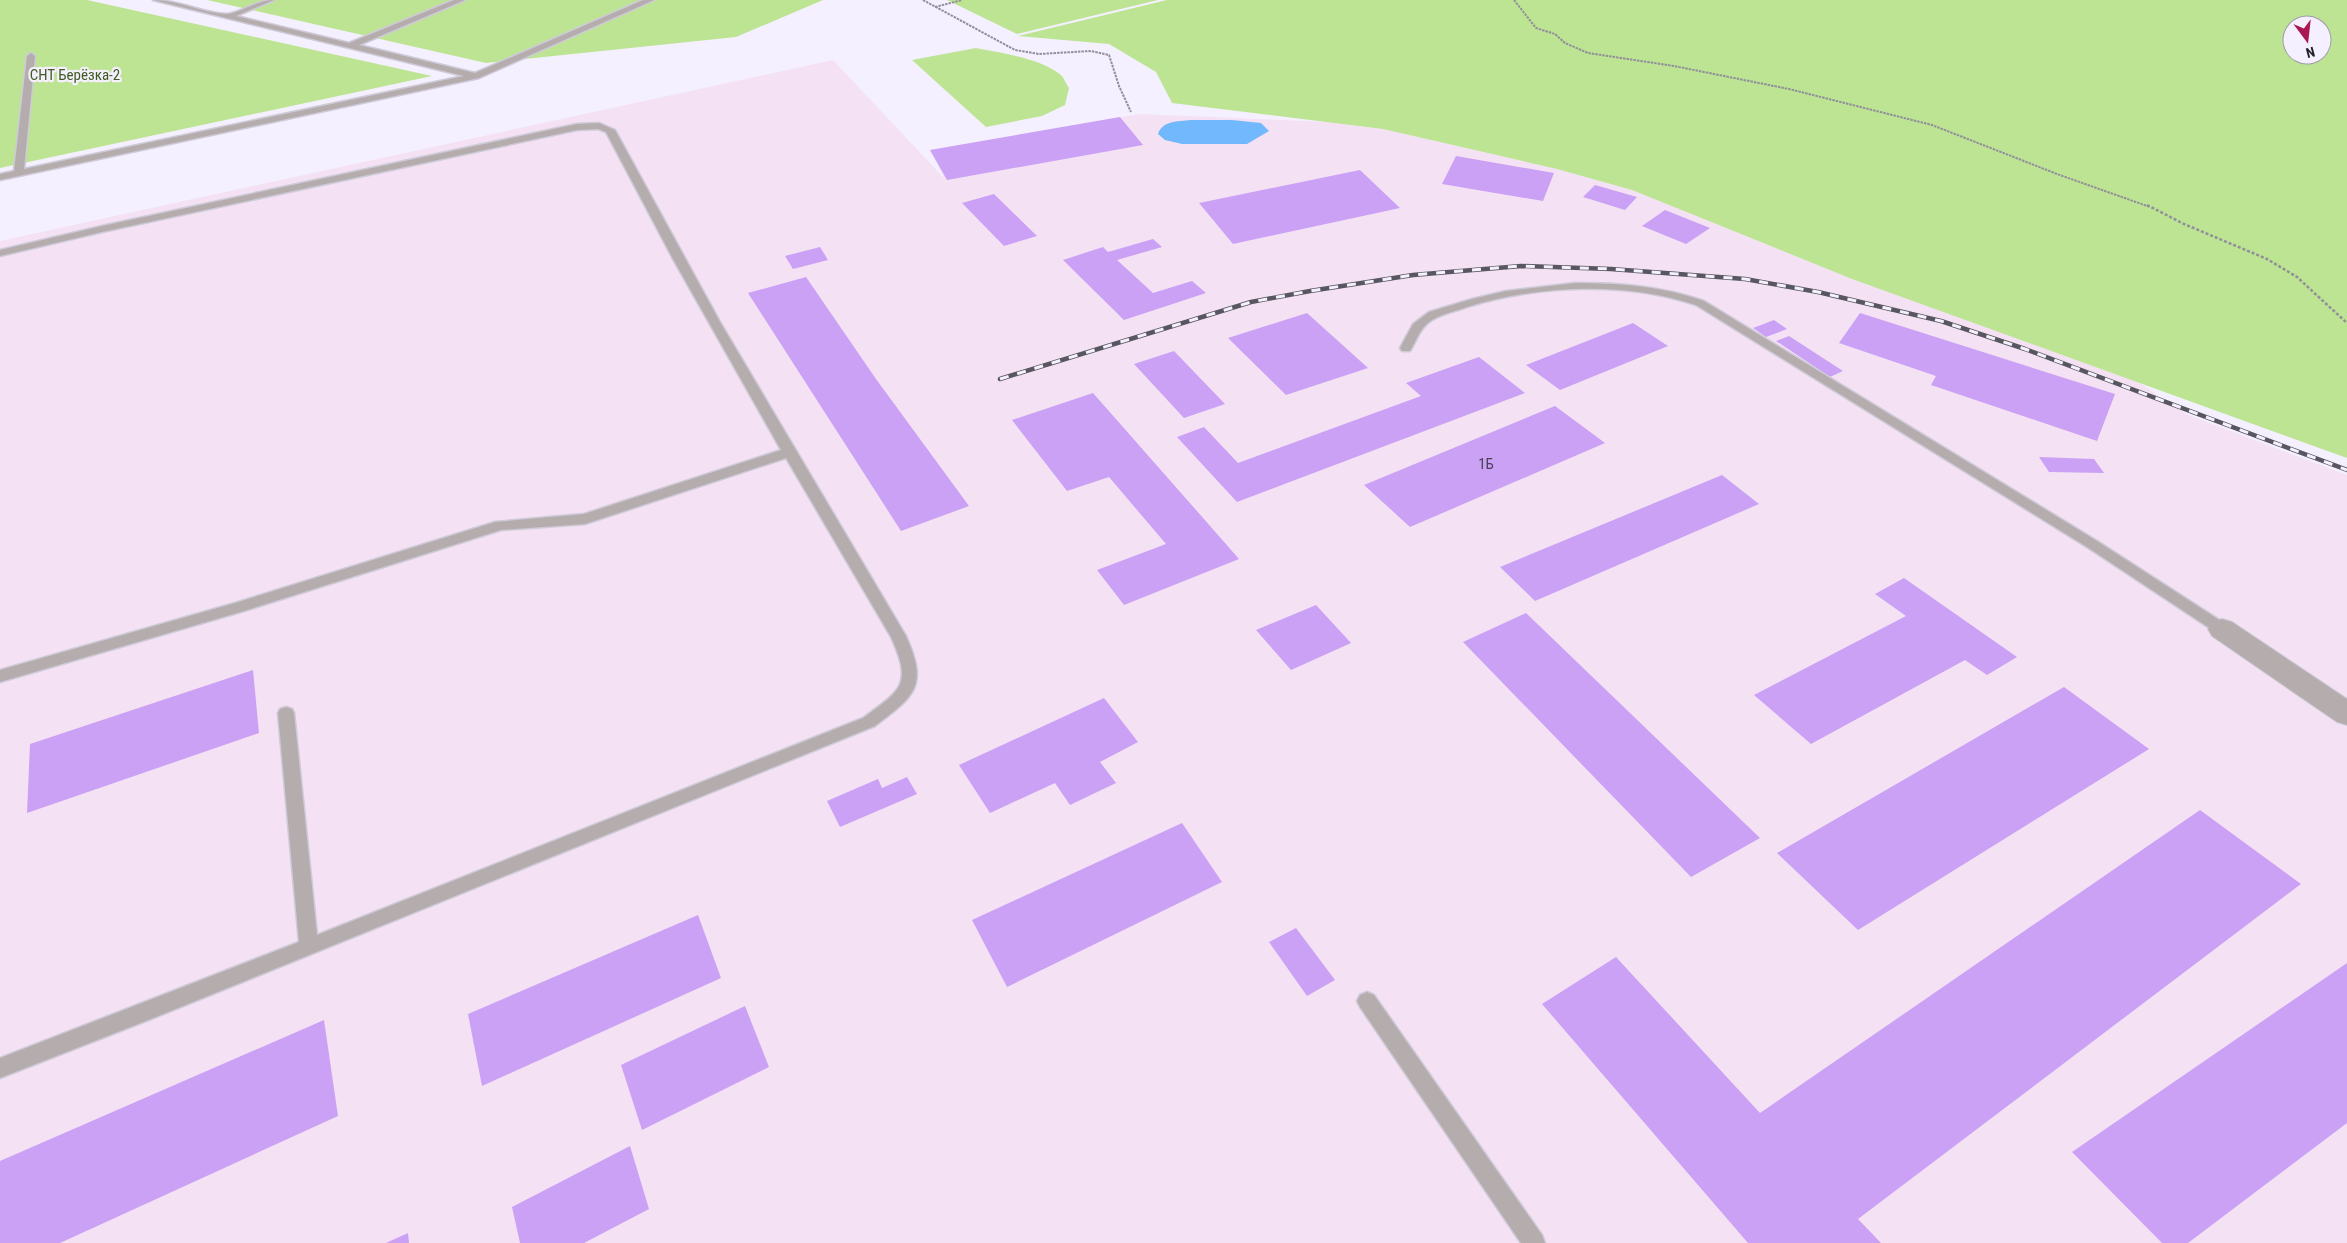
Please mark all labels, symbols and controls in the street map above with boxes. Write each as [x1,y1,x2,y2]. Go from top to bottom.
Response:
north arrow [2282,15,2332,65]
text: N [2304,44,2317,61]
park label: СНТ Берёзка-2 [30,66,120,84]
house number: 1Б [1478,455,1494,473]

